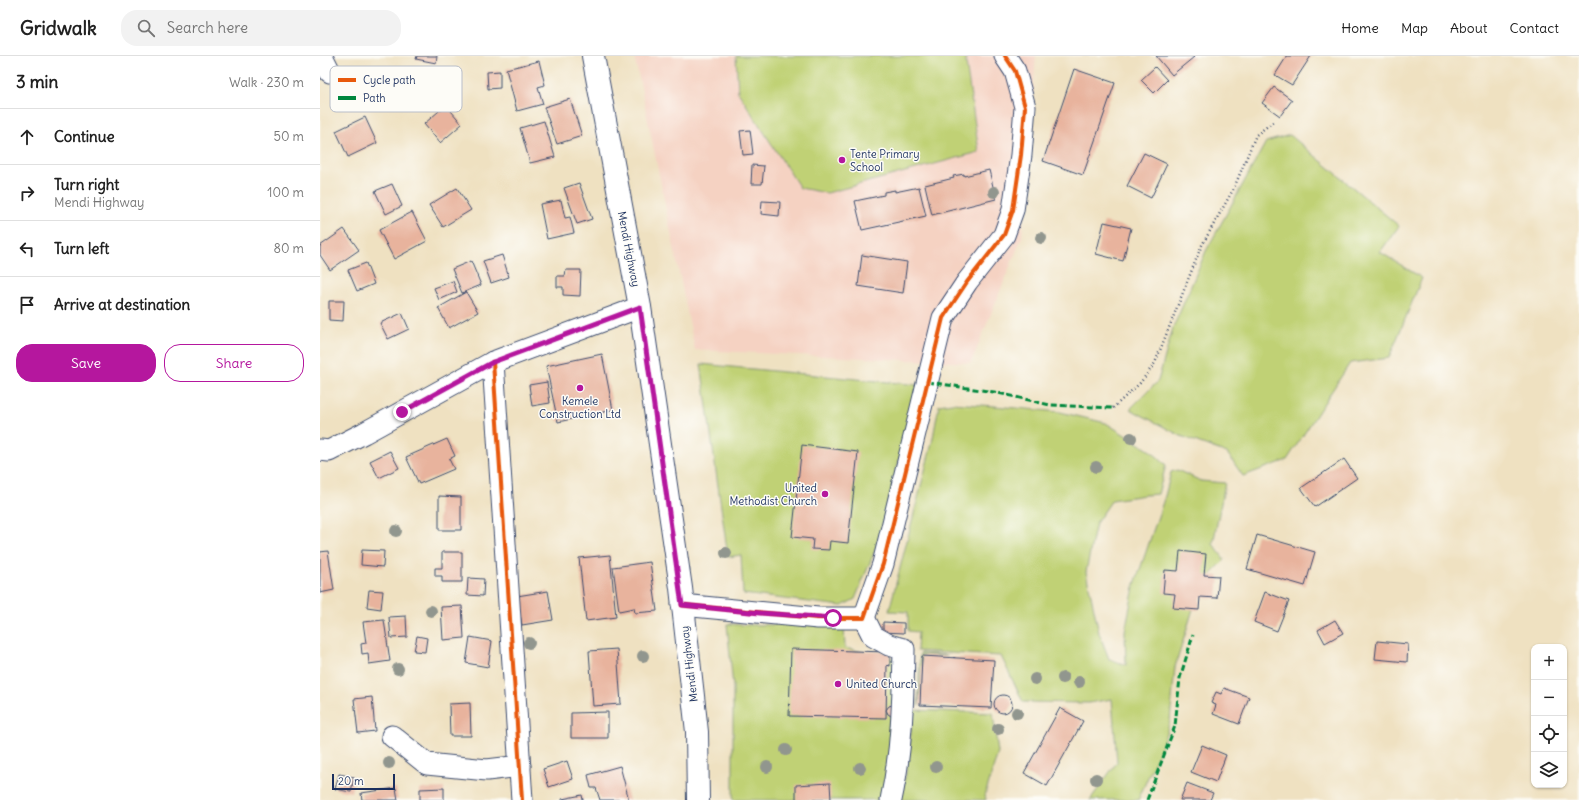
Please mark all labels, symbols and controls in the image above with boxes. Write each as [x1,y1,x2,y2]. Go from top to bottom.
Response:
search box [121,10,401,46]
text: Gridwalk [20,16,97,40]
icon: search [135,17,157,39]
text: Search here [167,18,248,37]
text: Home [1341,19,1379,37]
text: Map [1401,19,1428,37]
text: About [1450,19,1488,37]
text: Contact [1510,19,1559,37]
legend [330,66,462,112]
text: 3 min [16,71,58,93]
text: Cycle path [363,73,416,87]
text: Walk · 230 m [229,74,304,91]
text: Path [363,91,386,105]
icon: ahead [16,126,38,148]
text: Continue [54,127,115,146]
text: 50 m [273,128,304,145]
place label: Tente Primary School [850,147,920,174]
marker: Tente Primary School [837,155,847,165]
text: Turn right [54,175,119,194]
icon: right [16,182,38,204]
text: 100 m [267,184,304,201]
text: Mendi Highway [54,194,145,211]
street label: Mendi Highway [615,210,643,288]
icon: left [16,238,38,260]
text: Turn left [54,239,109,258]
text: 80 m [273,240,304,257]
icon: arrive [16,294,38,316]
text: Arrive at destination [54,295,190,314]
button: Save [16,344,156,382]
button: Share [164,344,304,382]
marker: Kemele Construction Ltd [575,383,585,393]
place label: Kemele Construction Ltd [539,394,622,421]
route end [393,403,411,421]
place label: United Methodist Church [729,481,818,508]
marker: United Methodist Church [820,489,830,499]
route start [824,609,842,627]
street label: Mendi Highway [677,625,701,703]
map controls [1531,644,1567,788]
button: + [1531,644,1567,680]
place label: United Church [846,677,917,691]
marker: United Church [833,679,843,689]
button: − [1531,680,1567,716]
button: locate [1531,716,1567,752]
button: layers [1531,752,1567,788]
scale bar [332,772,395,791]
text: 20 m [338,774,364,788]

